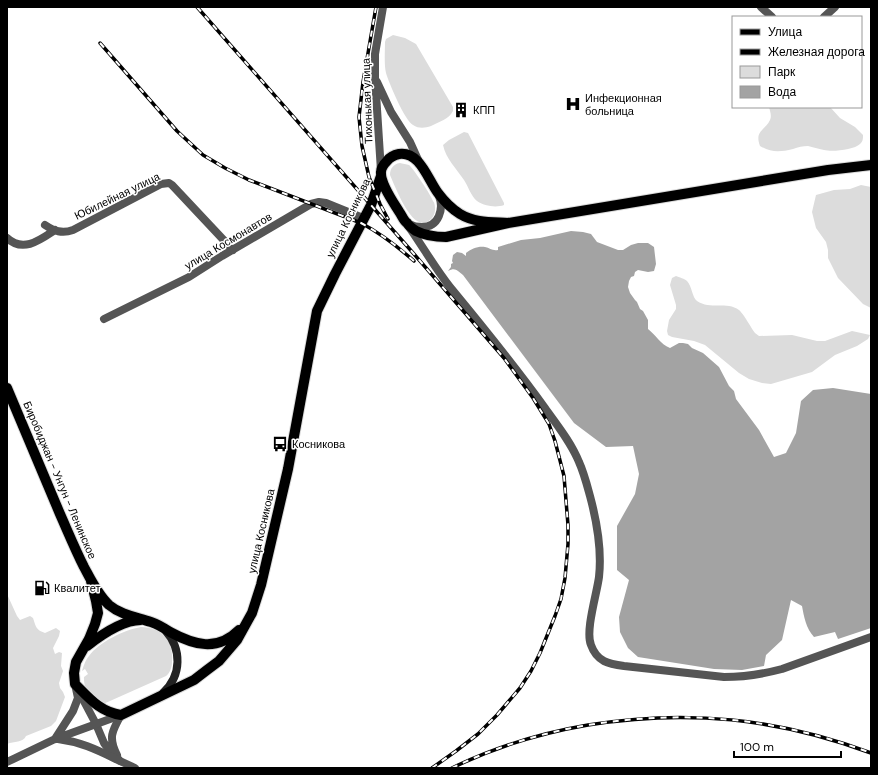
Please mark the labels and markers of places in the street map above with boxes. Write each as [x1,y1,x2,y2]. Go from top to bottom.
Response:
place label: Инфекционная больница [585,91,662,118]
hospital icon: Инфекционная больница [564,95,582,113]
building icon: КПП [452,101,470,119]
place label: КПП [473,103,495,117]
bus stop icon: Косникова [271,435,289,453]
place label: Косникова [292,437,346,451]
fuel station icon: Квалитет [33,579,51,597]
place label: Квалитет [54,581,101,595]

